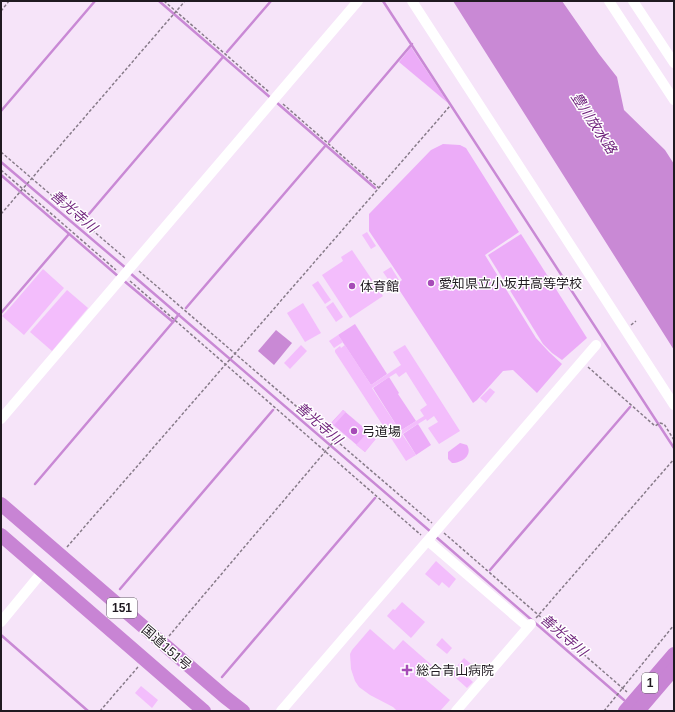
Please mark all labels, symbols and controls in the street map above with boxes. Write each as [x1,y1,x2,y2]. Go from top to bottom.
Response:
water label: 豊川放水路 [568,89,620,158]
water label: 善光寺川 [48,187,102,237]
place label: 愛知県立小坂井高等学校 [439,276,582,291]
marker: 愛知県立小坂井高等学校 [426,278,436,288]
place label: 体育館 [360,279,399,294]
marker: 体育館 [347,281,357,291]
water label: 善光寺川 [293,399,347,449]
place label: 弓道場 [362,424,401,439]
marker: 弓道場 [349,426,359,436]
road number: 151 [107,598,137,618]
water label: 善光寺川 [538,611,592,661]
street label: 国道151号 [139,622,194,673]
place label: 総合青山病院 [416,663,494,678]
marker: 総合青山病院 [401,664,413,676]
road number: 1 [642,673,658,693]

